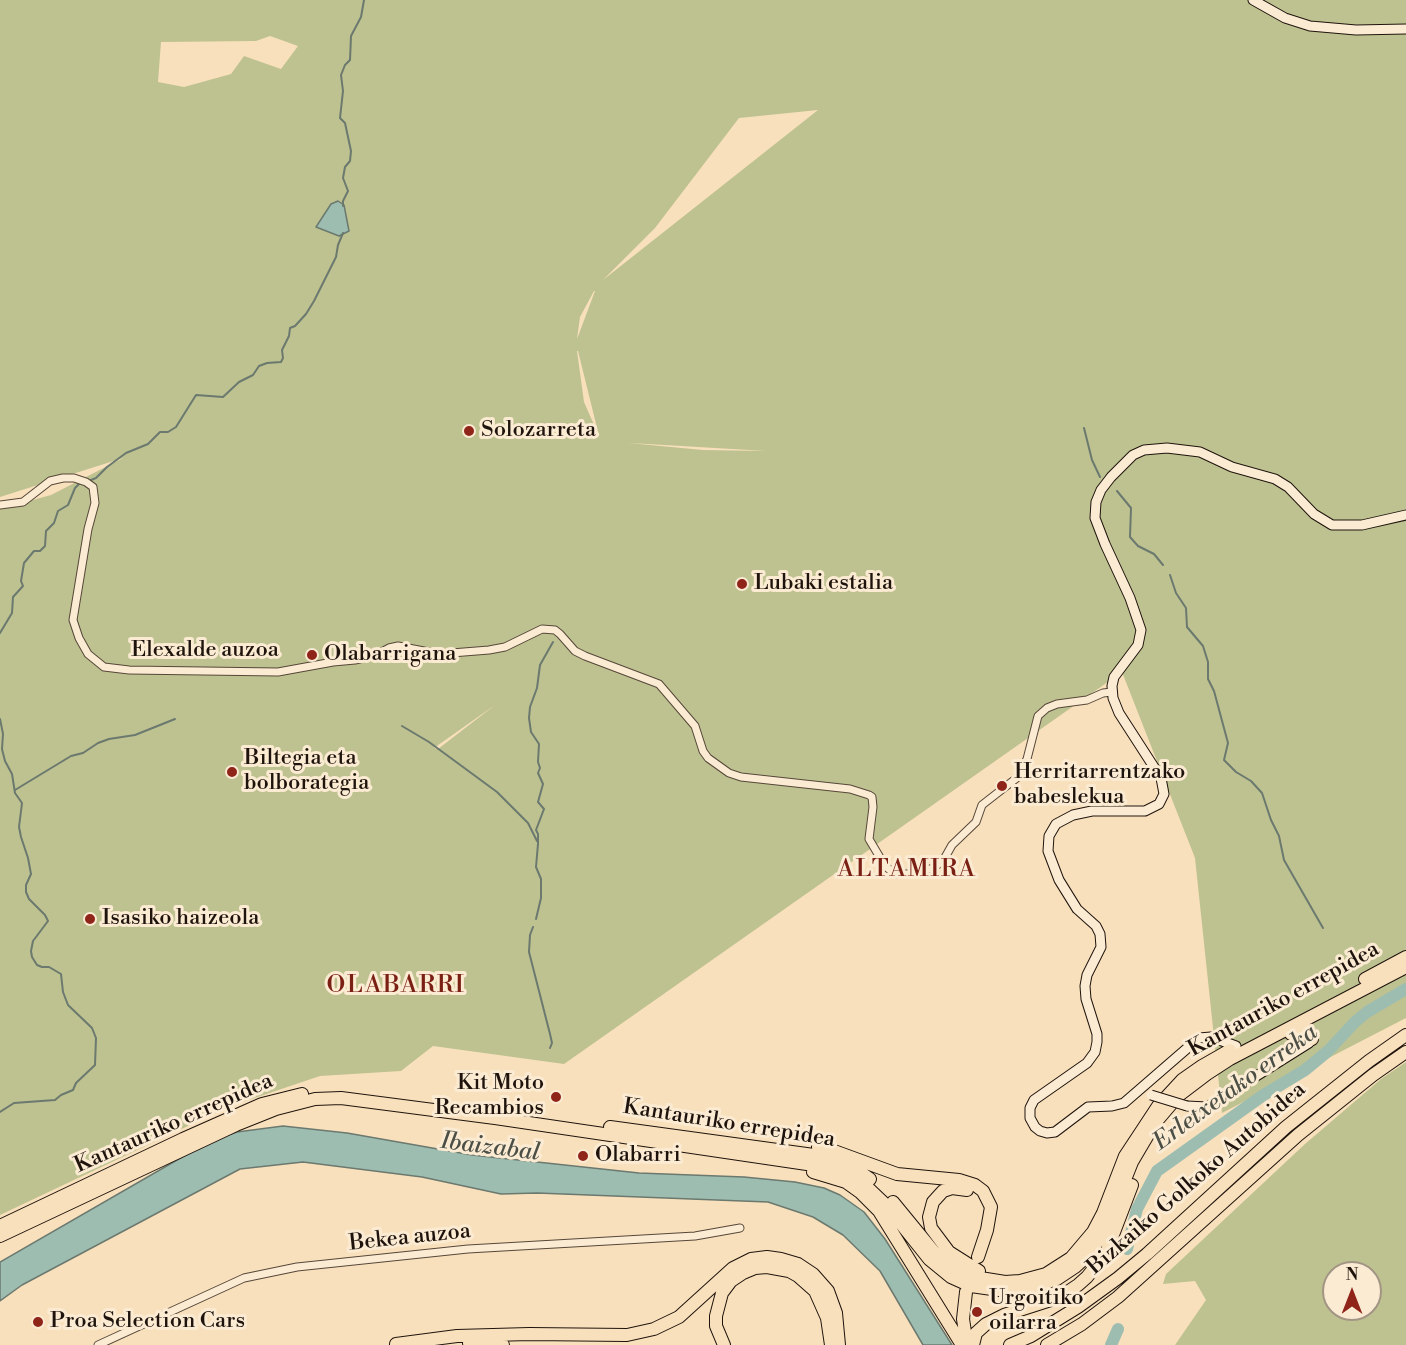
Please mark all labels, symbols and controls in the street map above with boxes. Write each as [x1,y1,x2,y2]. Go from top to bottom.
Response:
place label: Solozarreta [481,418,596,444]
marker: Solozarreta [462,424,476,438]
place label: Lubaki estalia [754,571,893,597]
marker: Lubaki estalia [735,577,749,591]
street label: Elexalde auzoa [131,638,279,664]
place label: Olabarrigana [324,642,456,668]
marker: Olabarrigana [305,648,319,662]
place label: Biltegia eta bolborategia [244,746,369,798]
place label: Herritarrentzako babeslekua [1014,760,1185,812]
marker: Biltegia eta bolborategia [225,765,239,779]
marker: Herritarrentzako babeslekua [995,779,1009,793]
district label: ALTAMIRA [838,856,976,884]
place label: Isasiko haizeola [102,906,259,932]
marker: Isasiko haizeola [83,912,97,926]
street label: Kantauriko errepidea [1184,936,1384,1064]
district label: OLABARRI [327,972,465,1000]
water label: Erletxetako erreka [1148,1019,1324,1157]
street label: Kantauriko errepidea [71,1068,277,1180]
place label: Kit Moto Recambios [435,1071,544,1122]
street label: Bizkaiko Golkoko Autobidea [1082,1077,1312,1281]
marker: Kit Moto Recambios [549,1090,563,1104]
street label: Kantauriko errepidea [621,1094,837,1154]
water label: Ibaizabal [439,1128,541,1168]
place label: Olabarri [595,1143,681,1169]
marker: Olabarri [576,1149,590,1163]
street label: Bekea auzoa [348,1218,472,1258]
north arrow [1322,1261,1382,1321]
text: N [1346,1265,1358,1285]
place label: Urgoitiko oilarra [989,1286,1083,1338]
marker: Urgoitiko oilarra [970,1305,984,1319]
place label: Proa Selection Cars [50,1309,245,1335]
marker: Proa Selection Cars [31,1315,45,1329]

